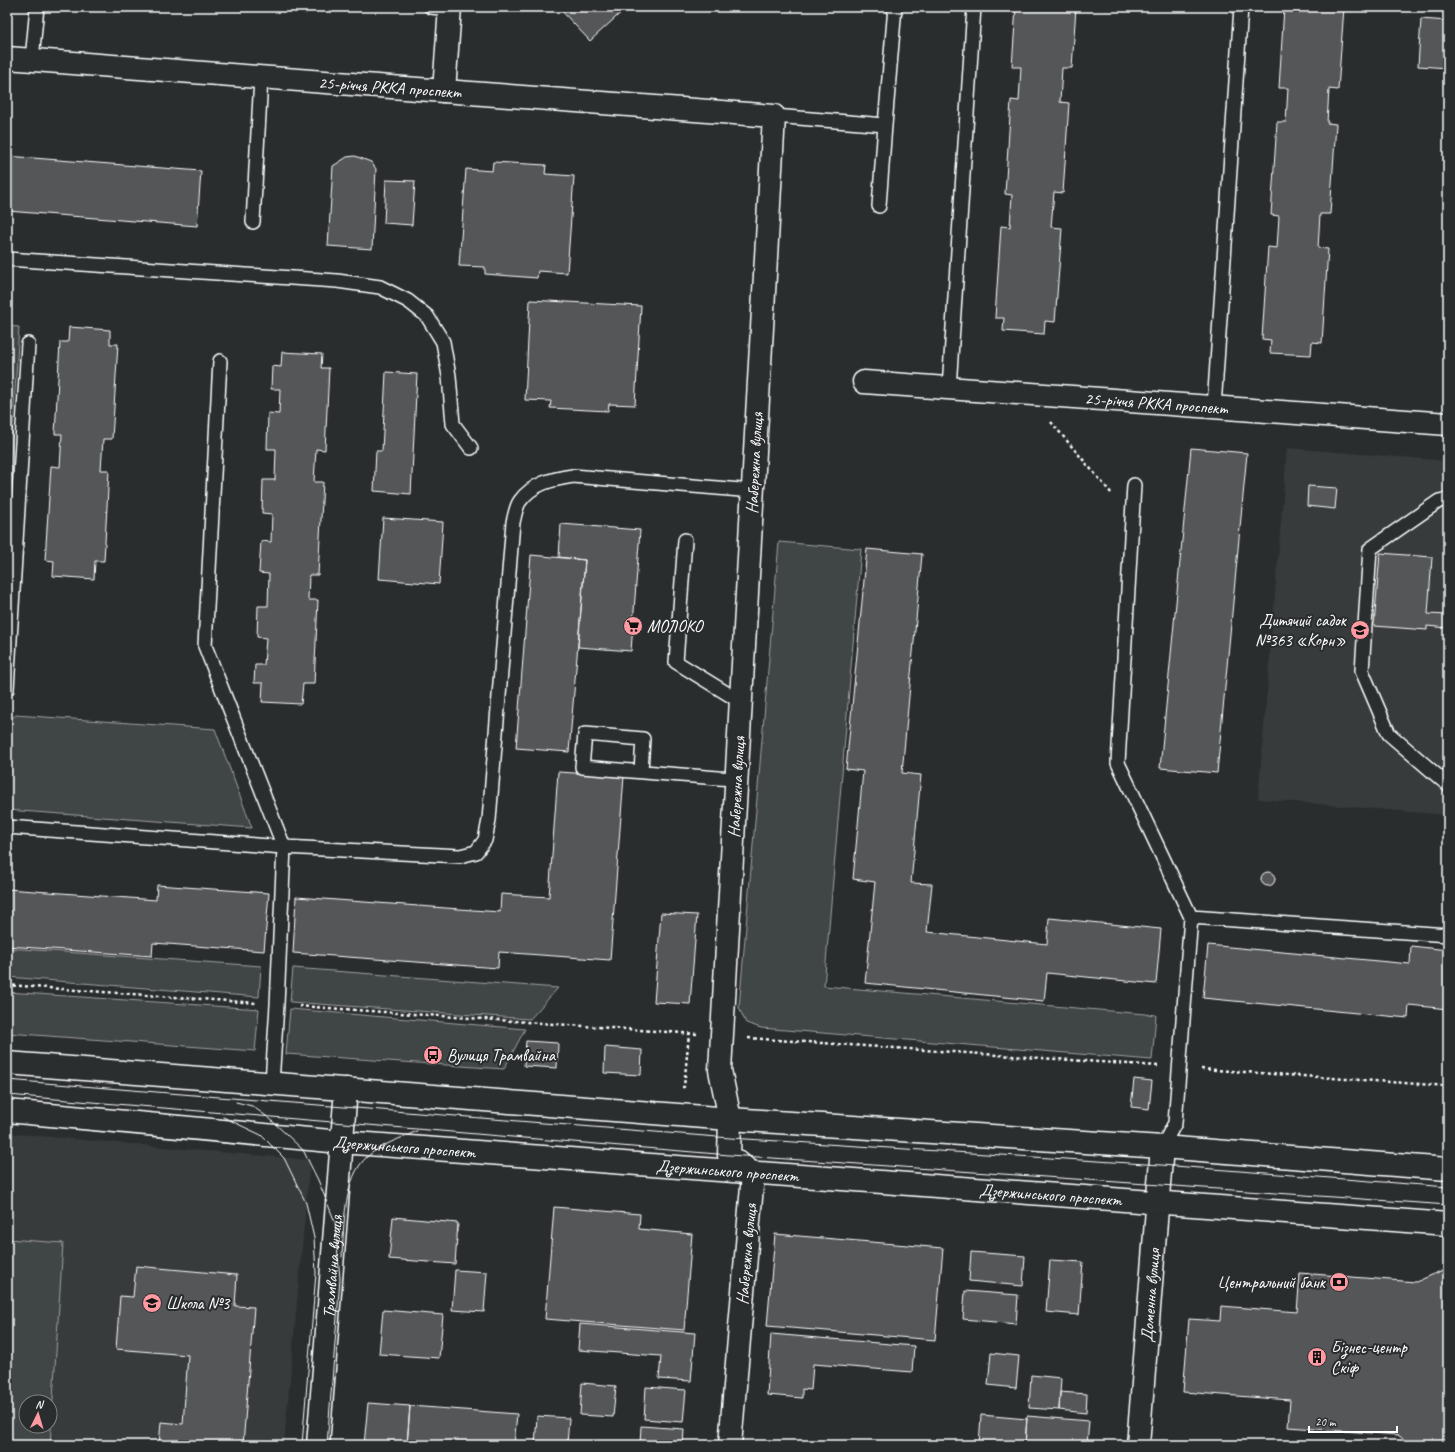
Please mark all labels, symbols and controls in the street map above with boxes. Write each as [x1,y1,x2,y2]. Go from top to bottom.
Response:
street label: 25-річчя РККА проспект [318,72,463,103]
street label: 25-річчя РККА проспект [1084,388,1229,419]
street label: Набережна вулиця [741,411,768,514]
place label: Дитячий садок №363 «Корн» [1255,610,1348,651]
supermarket icon: МОЛОКО [622,615,644,637]
place label: МОЛОКО [647,616,704,637]
school or university icon: Дитячий садок №363 «Корн» [1349,619,1371,641]
street label: Набережна вулиця [723,735,750,838]
bus stop icon: Вулиця Трамвайна [422,1044,444,1066]
place label: Вулиця Трамвайна [447,1045,557,1066]
street label: Дзержинського проспект [332,1131,478,1163]
street label: Дзержинського проспект [655,1155,801,1187]
street label: Дзержинського проспект [979,1179,1124,1211]
street label: Набережна вулиця [732,1202,761,1305]
street label: Трамвайна вулиця [318,1213,347,1319]
street label: Доменна вулиця [1136,1247,1165,1343]
bank icon: Центральний банк [1328,1271,1350,1293]
place label: Центральний банк [1217,1272,1327,1293]
school or university icon: Школа №3 [141,1292,163,1314]
place label: Школа №3 [166,1293,231,1314]
place label: Бізнес-центр Скіф [1331,1337,1409,1378]
building icon: Бізнес-центр Скіф [1306,1346,1328,1368]
north arrow [18,1394,58,1434]
text: N [35,1397,45,1411]
scale bar [1309,1408,1397,1434]
text: 20 m [1315,1414,1337,1430]

